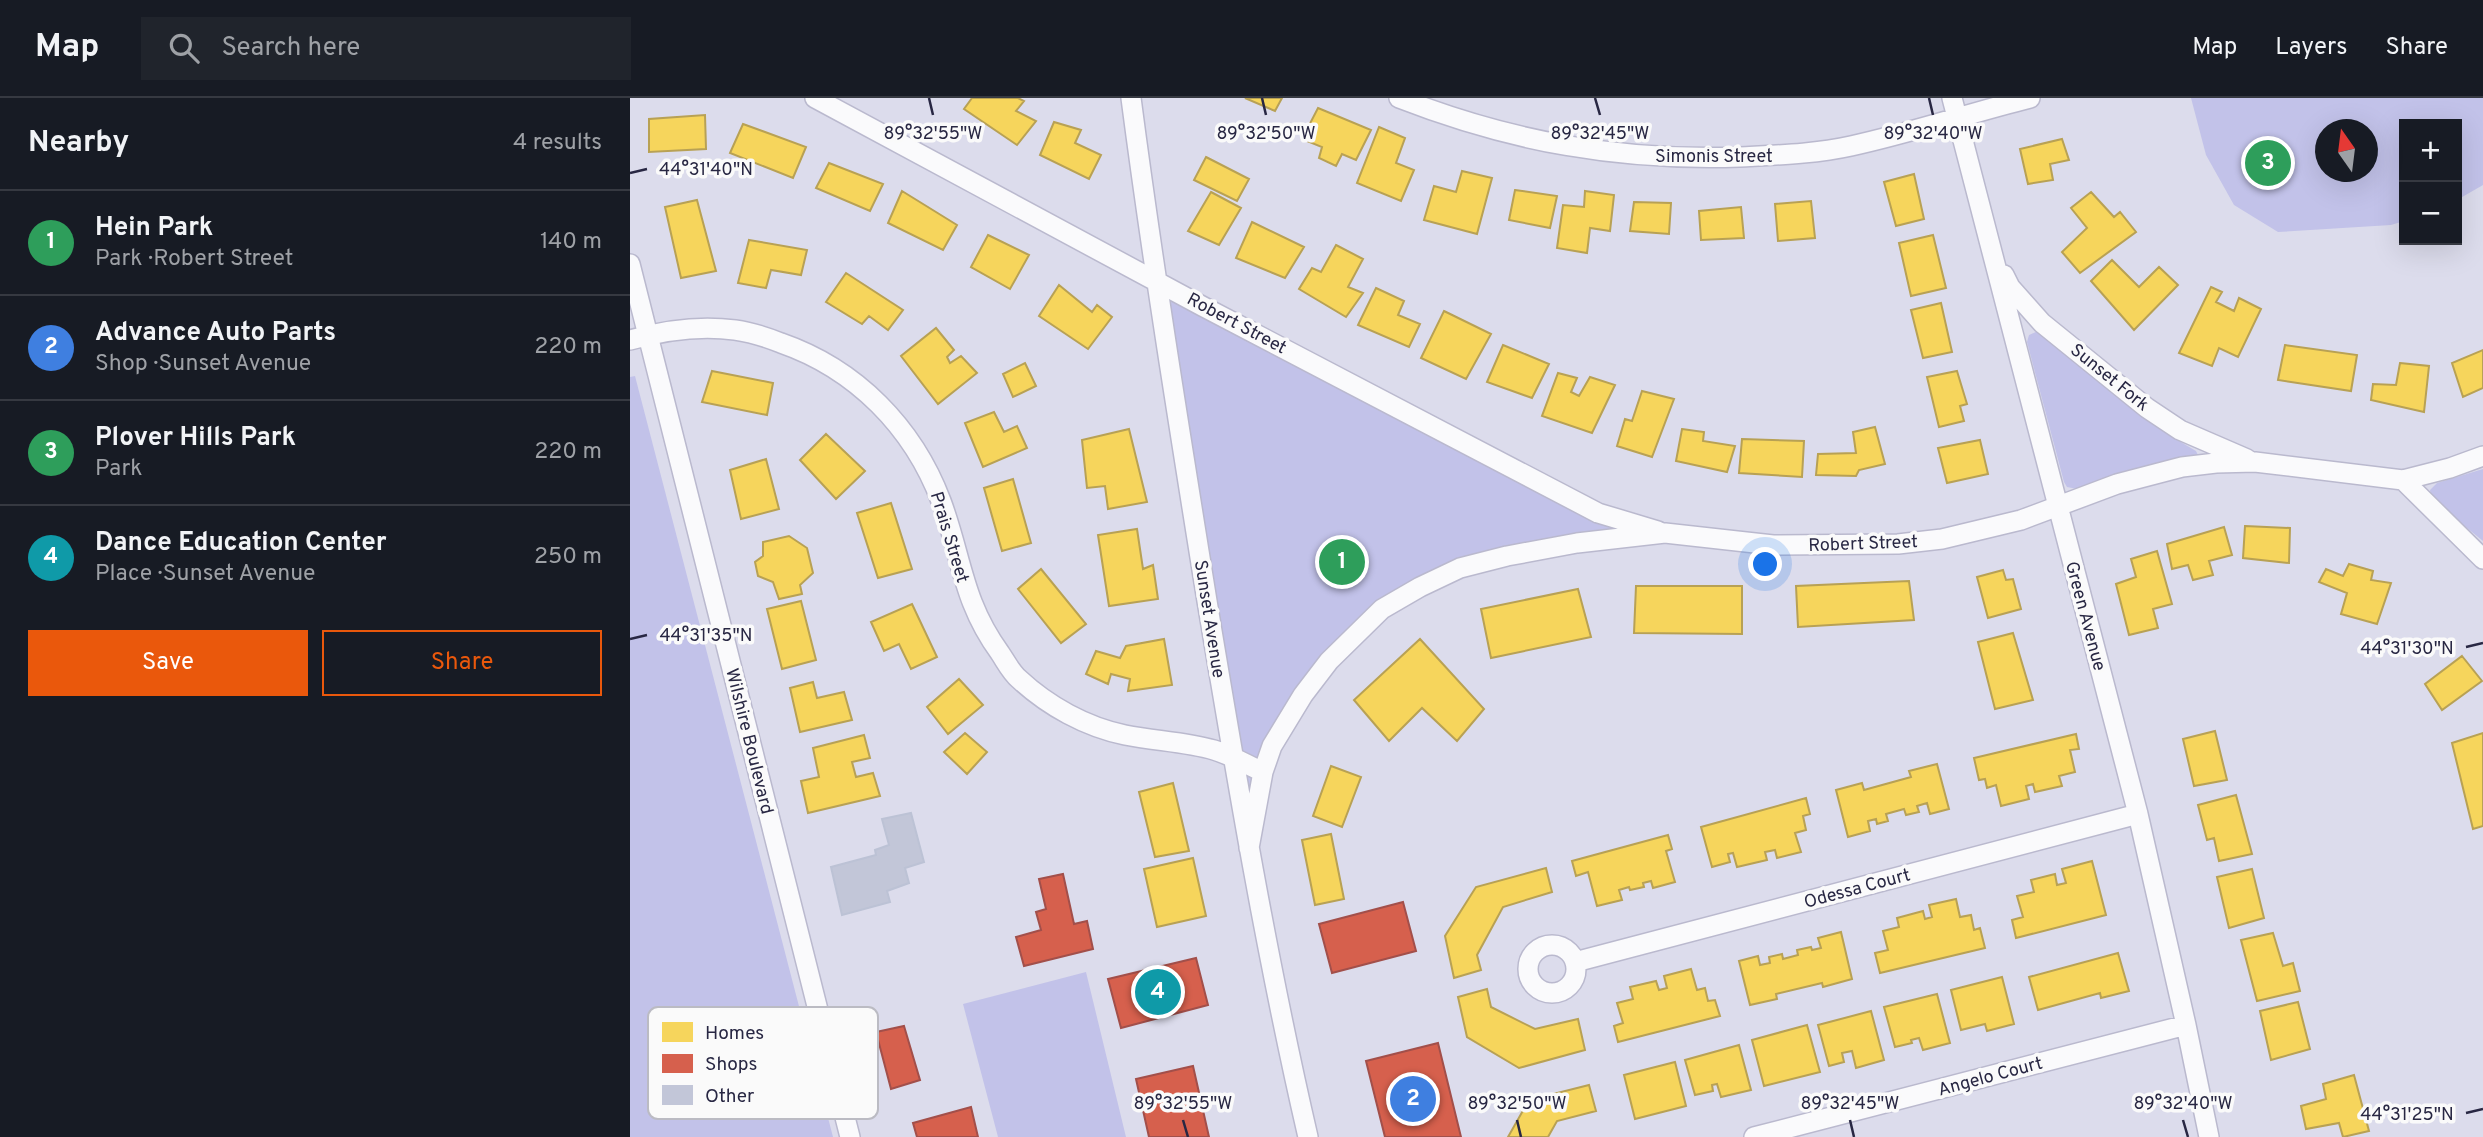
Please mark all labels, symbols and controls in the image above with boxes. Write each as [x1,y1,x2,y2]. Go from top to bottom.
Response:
search box [141,17,631,80]
text: Map [35,27,99,69]
icon: search [165,29,203,67]
text: Search here [221,32,360,65]
text: Map [2192,33,2237,63]
text: Layers [2275,33,2347,63]
text: Share [2385,33,2448,63]
north arrow [2315,119,2378,182]
map controls [2399,119,2462,245]
button: + [2399,119,2462,182]
text: 89°32'55"W [884,123,982,146]
text: 89°32'50"W [1216,123,1316,146]
text: 89°32'45"W [1551,123,1649,146]
text: 89°32'40"W [1883,123,1983,146]
text: Nearby [28,125,129,162]
text: 4 results [513,129,602,158]
pin: 3 [2245,137,2291,189]
street label: Simonis Street [1655,146,1773,169]
text: 44°31'40"N [659,159,753,182]
button: − [2399,182,2462,245]
text: Hein Park [95,212,213,245]
text: 1 [46,228,56,257]
text: 140 m [540,228,602,257]
text: Park · Robert Street [95,245,293,274]
street label: Robert Street [1182,288,1290,360]
text: Advance Auto Parts [95,317,336,350]
text: 2 [44,333,58,362]
text: 220 m [534,333,602,362]
street label: Sunset Fork [2065,339,2153,417]
text: Shop · Sunset Avenue [95,350,311,379]
text: Plover Hills Park [95,422,296,455]
text: 3 [44,438,58,467]
text: 220 m [534,438,602,467]
text: Park [95,455,142,484]
street label: Prais Street [924,489,973,586]
text: Dance Education Center [95,527,387,560]
street label: Robert Street [1808,531,1918,558]
pin: 1 [1319,536,1365,588]
text: 4 [44,543,58,572]
text: 250 m [534,543,602,572]
your location [1748,547,1782,581]
street label: Sunset Avenue [1188,558,1229,680]
street label: Green Avenue [2059,559,2110,674]
text: Place · Sunset Avenue [95,560,315,589]
text: 44°31'35"N [659,625,753,648]
button: Save [28,630,308,696]
button: Share [322,630,602,696]
text: 44°31'30"N [2360,638,2454,661]
street label: Wilshire Boulevard [719,666,778,817]
street label: Odessa Court [1802,864,1913,915]
pin: 4 [1135,966,1181,1018]
legend [648,1007,878,1119]
text: Homes [705,1022,764,1046]
street label: Angelo Court [1936,1052,2045,1102]
text: Shops [705,1053,757,1077]
pin: 2 [1390,1073,1436,1125]
text: Other [705,1085,755,1109]
text: 89°32'55"W [1134,1093,1232,1116]
text: 89°32'50"W [1467,1093,1567,1116]
text: 89°32'45"W [1801,1093,1899,1116]
text: 89°32'40"W [2133,1093,2233,1116]
text: 44°31'25"N [2360,1104,2454,1127]

